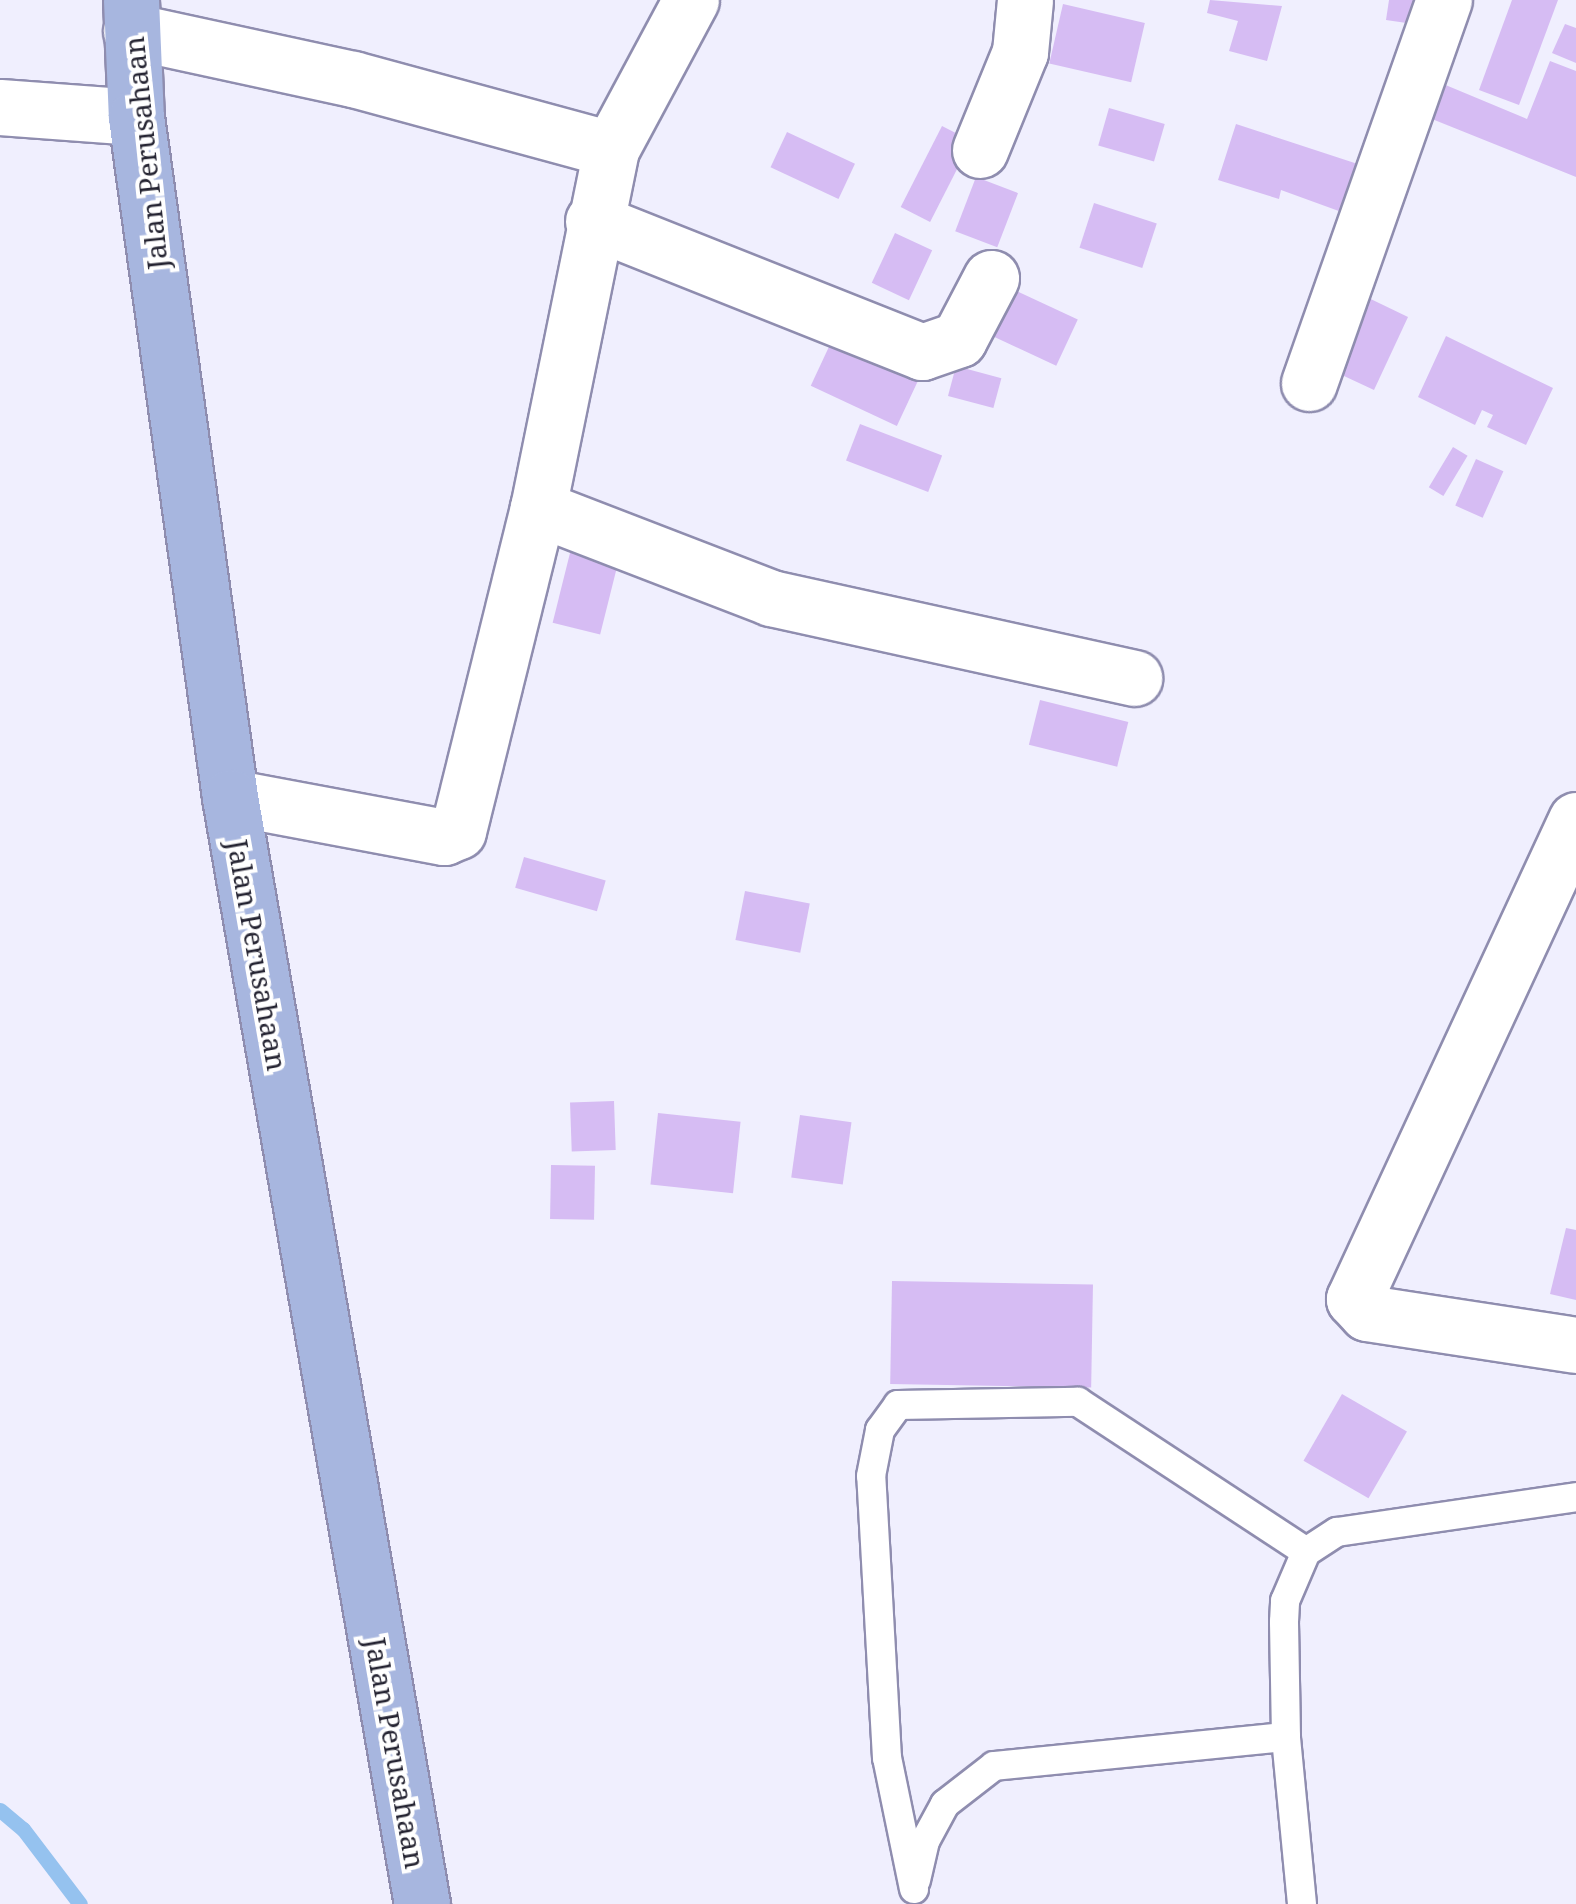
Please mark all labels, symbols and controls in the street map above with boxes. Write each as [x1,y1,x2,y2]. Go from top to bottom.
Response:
street label: Jalan Perusahaan [116,35,174,271]
street label: Jalan Perusahaan [221,837,295,1073]
street label: Jalan Perusahaan [359,1635,433,1871]

